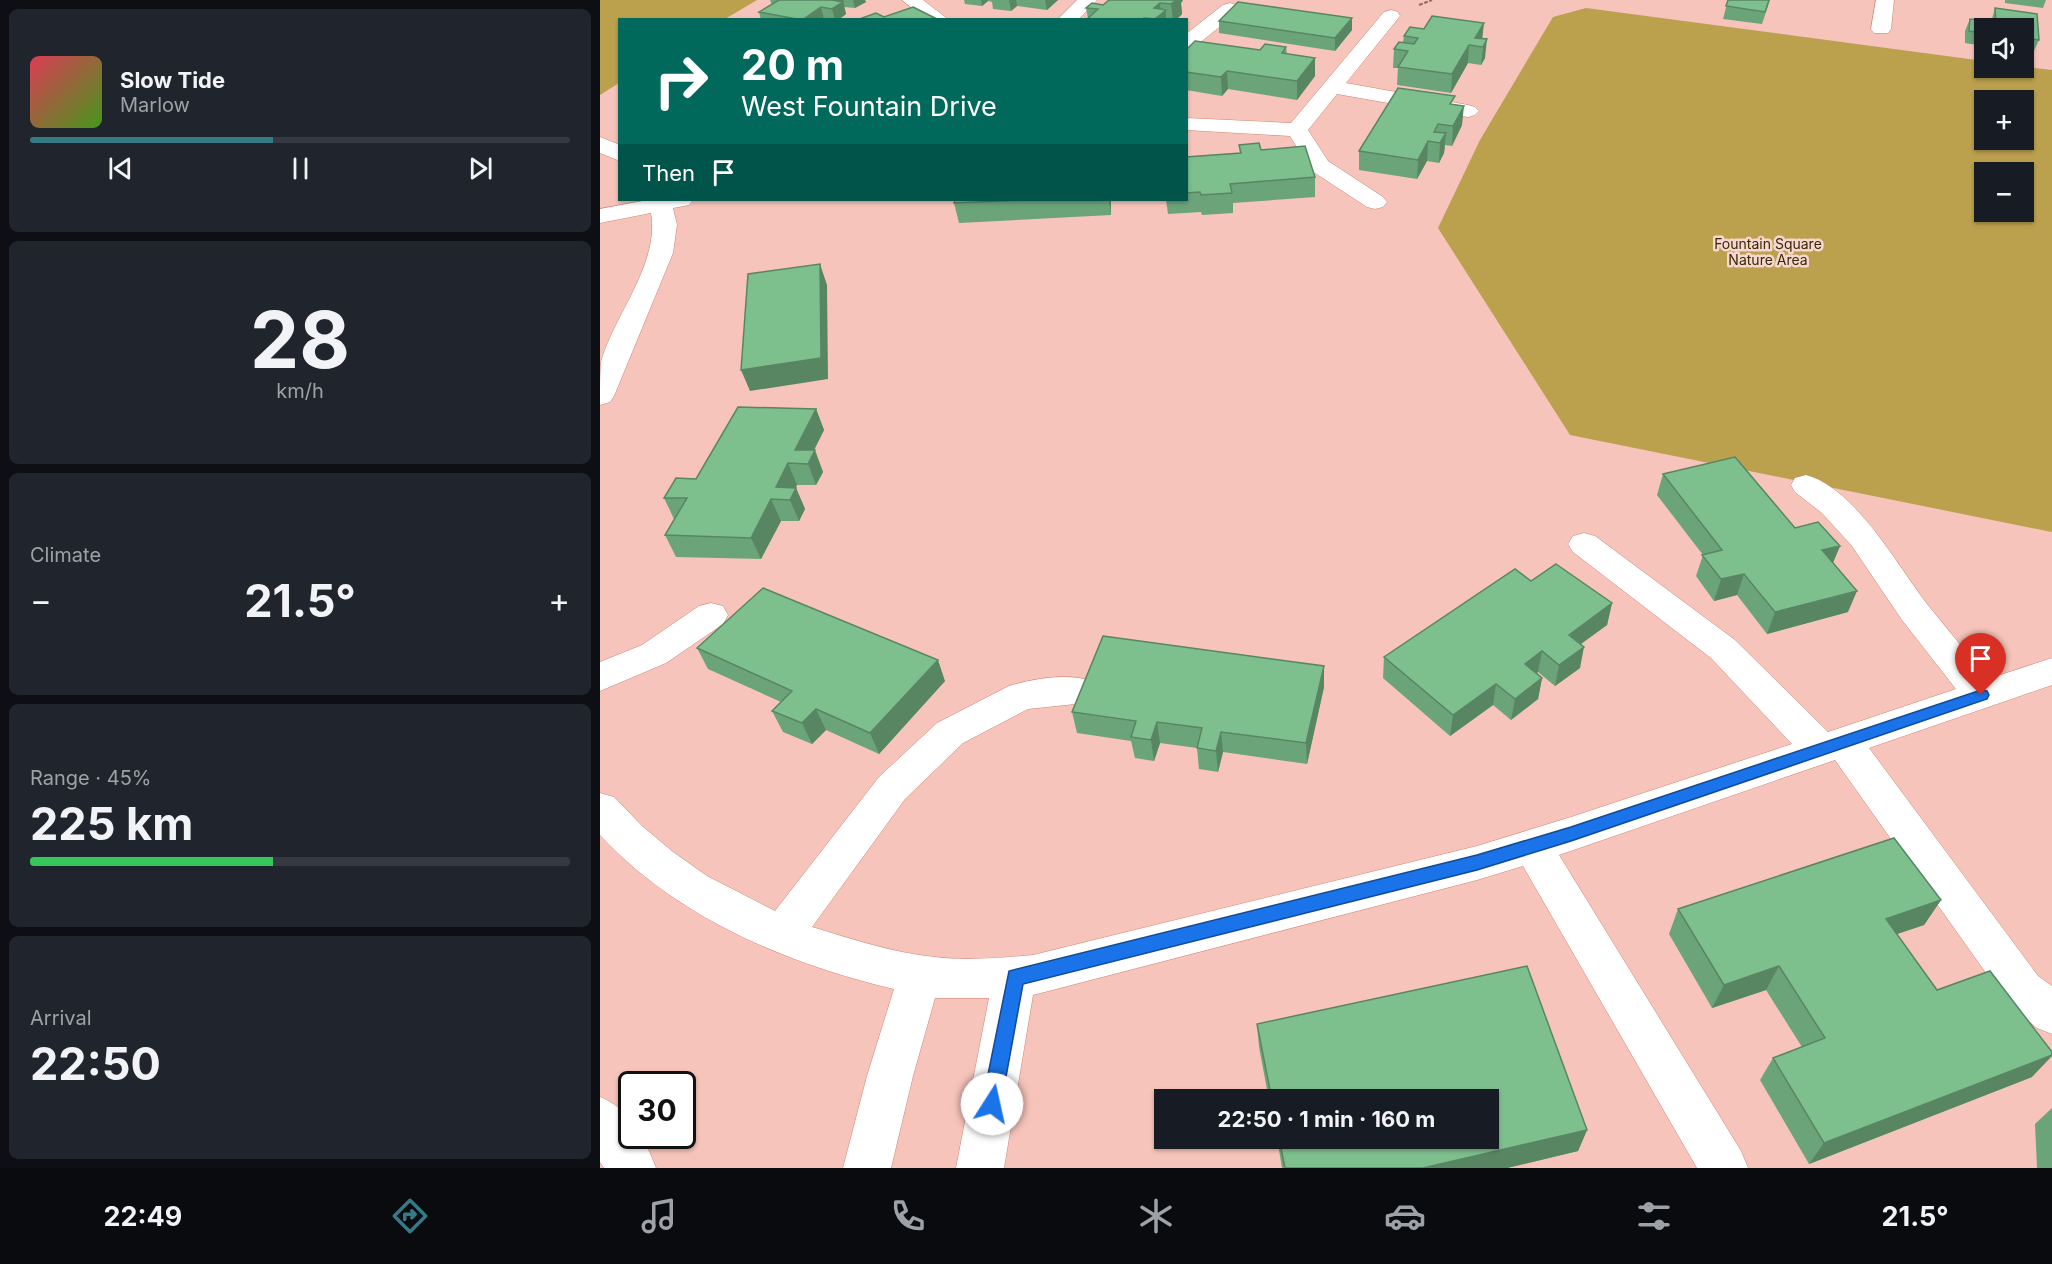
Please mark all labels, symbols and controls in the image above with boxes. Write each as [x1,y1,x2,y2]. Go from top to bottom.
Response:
map controls [1974,18,2034,222]
button: sound [1974,18,2034,78]
text: 20 m [741,39,844,90]
icon: right [642,42,720,120]
text: Slow Tide [120,67,225,93]
text: West Fountain Drive [741,90,997,123]
button: + [1974,90,2034,150]
text: Marlow [120,93,190,117]
icon: previous [104,152,137,185]
icon: pause [284,152,317,185]
icon: next [464,152,497,185]
icon: arrive [707,156,740,189]
text: Then [642,160,695,186]
button: − [1974,162,2034,222]
park label: Fountain Square Nature Area [1714,235,1822,268]
text: 28 [250,292,350,387]
text: km/h [276,379,324,403]
text: Climate [30,543,101,567]
text: 21.5° [244,573,356,628]
text: − [30,580,52,620]
text: + [548,580,570,620]
pin [1955,633,2006,695]
icon: arrive [1964,642,1997,675]
text: Range · 45% [30,766,151,790]
text: 225 km [30,796,193,851]
text: Arrival [30,1006,92,1030]
text: 22:50 [30,1036,161,1091]
speed limit sign: 30 [618,1071,696,1149]
position arrow [960,1072,1024,1136]
text: 22:50 · 1 min · 160 m [1218,1106,1435,1132]
icon: directions [389,1195,431,1237]
icon: music [638,1195,680,1237]
icon: phone [887,1195,929,1237]
icon: climate [1135,1195,1177,1237]
icon: car [1384,1195,1426,1237]
icon: filters [1633,1195,1675,1237]
text: 22:49 [103,1200,182,1233]
text: 21.5° [1882,1200,1949,1233]

